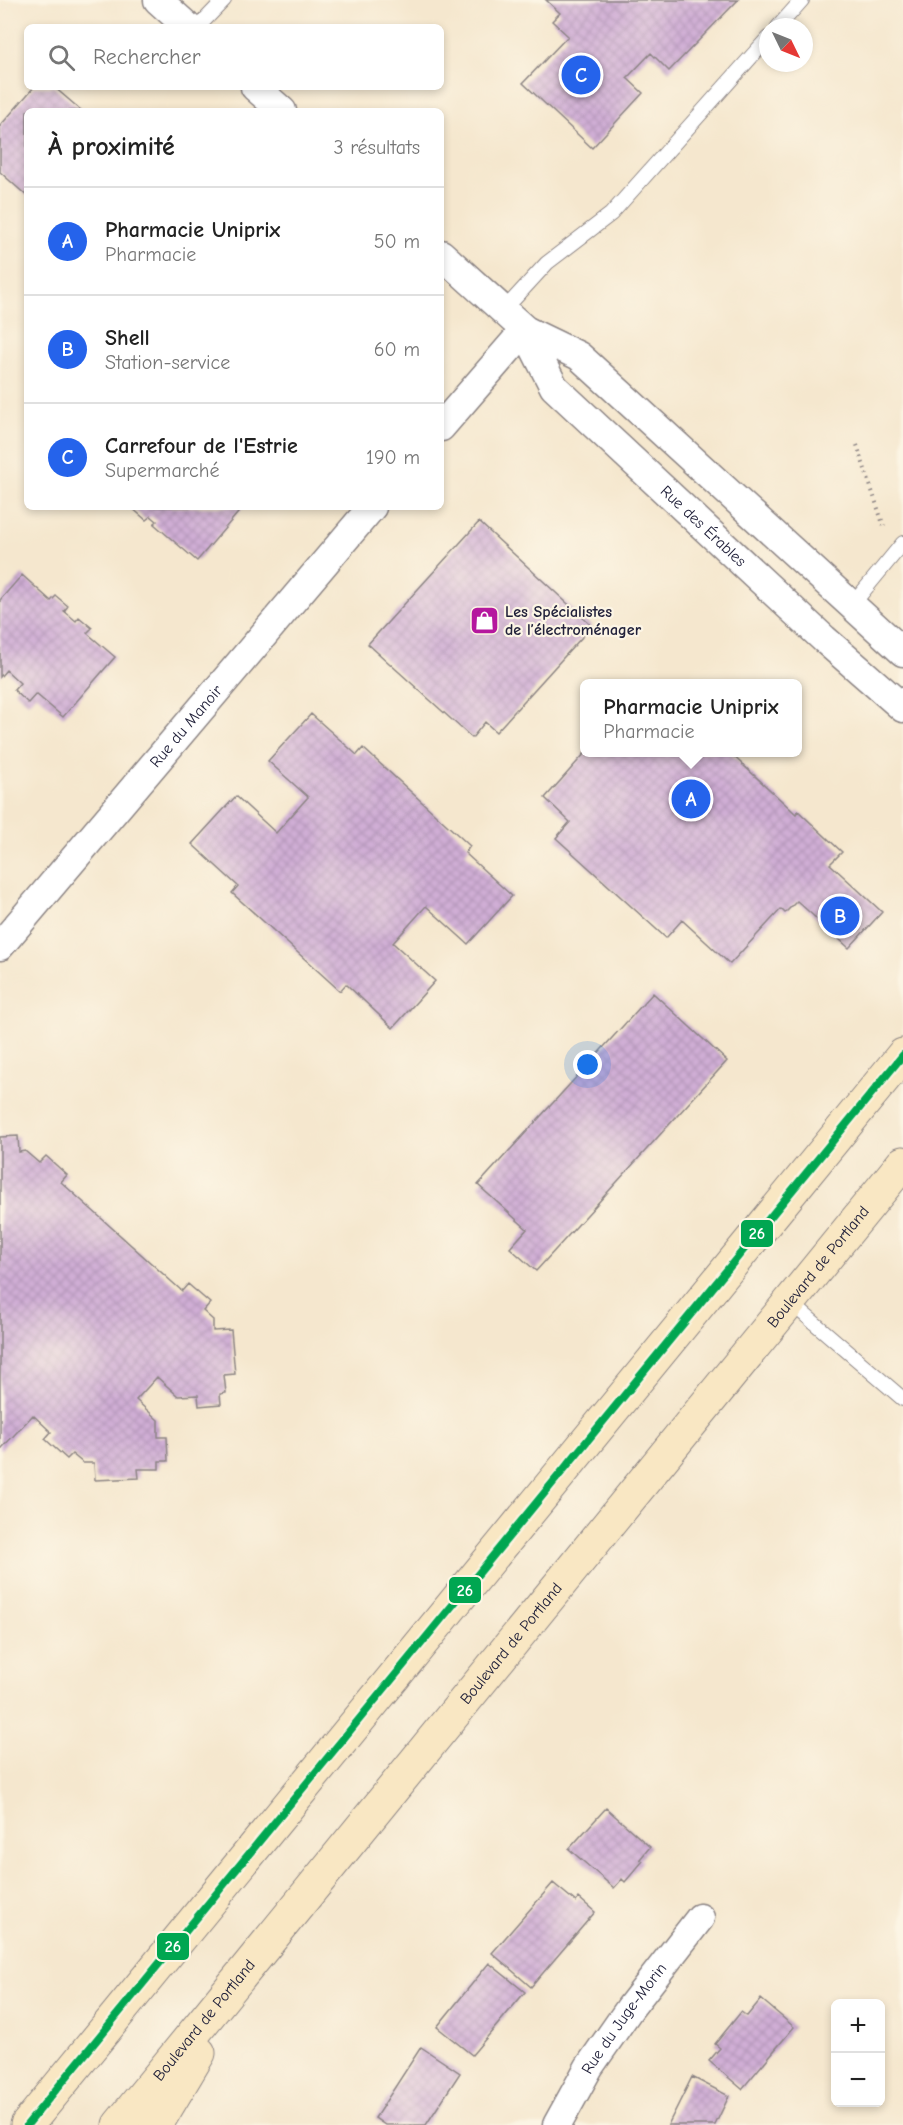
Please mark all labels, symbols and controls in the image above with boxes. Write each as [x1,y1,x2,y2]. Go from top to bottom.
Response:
north arrow [759,18,813,72]
search box [24,24,444,90]
icon: search [45,41,78,74]
text: Rechercher [93,44,201,70]
pin: C [562,52,600,98]
text: À proximité [48,132,175,162]
text: 3 résultats [333,136,420,159]
text: Pharmacie Uniprix [105,217,280,243]
text: A [62,230,73,253]
text: 50 m [374,230,420,253]
text: Pharmacie [105,243,196,266]
text: Shell [105,325,150,351]
text: B [61,338,74,361]
text: 60 m [374,338,420,361]
text: Station-service [105,351,230,374]
text: Carrefour de l'Estrie [105,433,298,459]
text: C [61,446,74,469]
text: 190 m [366,446,420,469]
text: Supermarché [105,459,219,482]
street label: Rue des Érables [657,482,750,571]
place label: Les Spécialistes de l’électroménager [505,603,642,639]
shop icon: Les Spécialistes de l’électroménager [468,605,500,637]
popup [580,679,802,757]
street label: Rue du Manoir [146,681,226,771]
text: Pharmacie Uniprix [603,694,779,720]
text: Pharmacie [603,720,695,743]
pin: A [672,776,710,822]
pin: B [820,894,860,938]
your location [573,1050,602,1079]
street label: Boulevard de Portland [764,1203,873,1331]
line badge: 26 [740,1219,774,1248]
text: 26 [749,1225,765,1243]
line badge: 26 [448,1576,482,1604]
street label: Boulevard de Portland [457,1579,566,1708]
text: 26 [457,1582,473,1600]
line badge: 26 [156,1932,190,1961]
text: 26 [165,1938,181,1956]
street label: Boulevard de Portland [150,1956,259,2085]
street label: Rue du Juge-Morin [578,1960,670,2077]
map controls [831,1999,885,2107]
button: + [831,1999,885,2053]
button: − [831,2053,885,2107]

